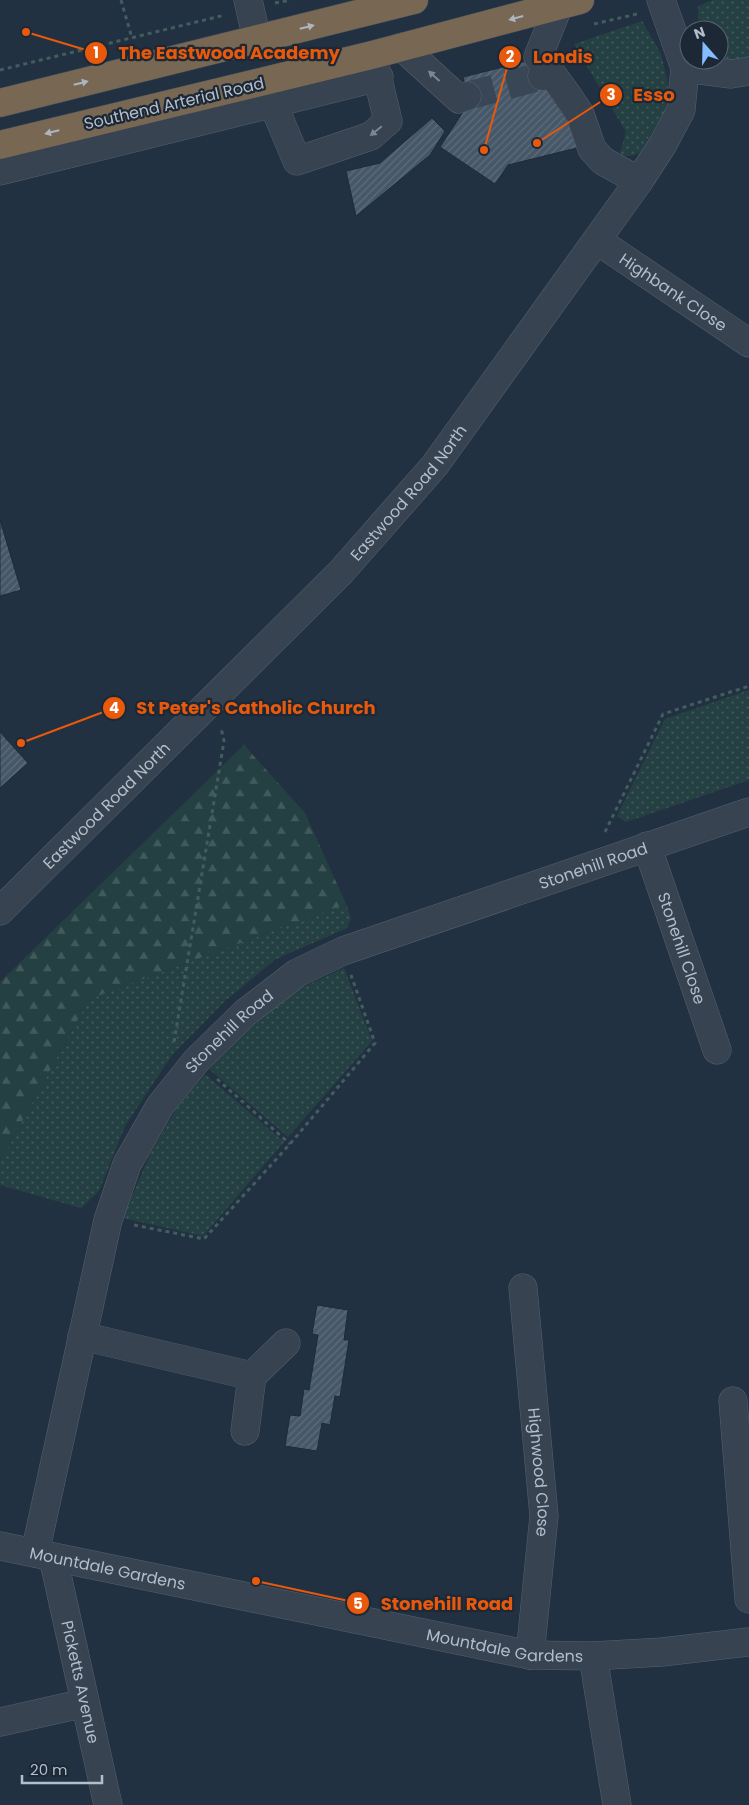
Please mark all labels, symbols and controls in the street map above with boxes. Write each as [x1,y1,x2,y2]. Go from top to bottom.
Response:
one-way arrow [508,14,523,22]
north arrow [679,20,729,70]
text: N [691,22,708,44]
one-way arrow [299,23,314,31]
callout: The Eastwood Academy [84,36,350,69]
text: The Eastwood Academy [118,40,340,65]
callout: Londis [498,40,602,73]
text: 1 [93,42,99,63]
text: Londis [533,44,593,69]
text: 2 [506,46,515,67]
one-way arrow [427,70,440,81]
street label: Southend Arterial Road [82,72,266,135]
one-way arrow [74,79,89,87]
callout: Esso [599,79,685,112]
text: Esso [633,82,675,107]
text: 3 [606,84,616,105]
one-way arrow [370,125,383,136]
one-way arrow [45,128,60,136]
street label: Highbank Close [615,248,732,337]
street label: Eastwood Road North [345,420,472,566]
callout: St Peter's Catholic Church [101,691,385,724]
text: St Peter's Catholic Church [136,695,376,720]
text: 4 [109,697,119,718]
street label: Eastwood Road North [38,737,176,874]
street label: Stonehill Road [536,837,651,895]
street label: Stonehill Close [652,889,711,1007]
street label: Stonehill Road [180,984,278,1078]
street label: Highwood Close [522,1407,555,1538]
street label: Mountdale Gardens [28,1541,188,1596]
callout: Stonehill Road [346,1587,523,1620]
text: Stonehill Road [381,1591,513,1616]
text: 5 [353,1593,363,1614]
street label: Picketts Avenue [55,1618,105,1746]
street label: Mountdale Gardens [424,1623,583,1668]
scale bar [22,1752,102,1784]
text: 20 m [30,1759,68,1780]

